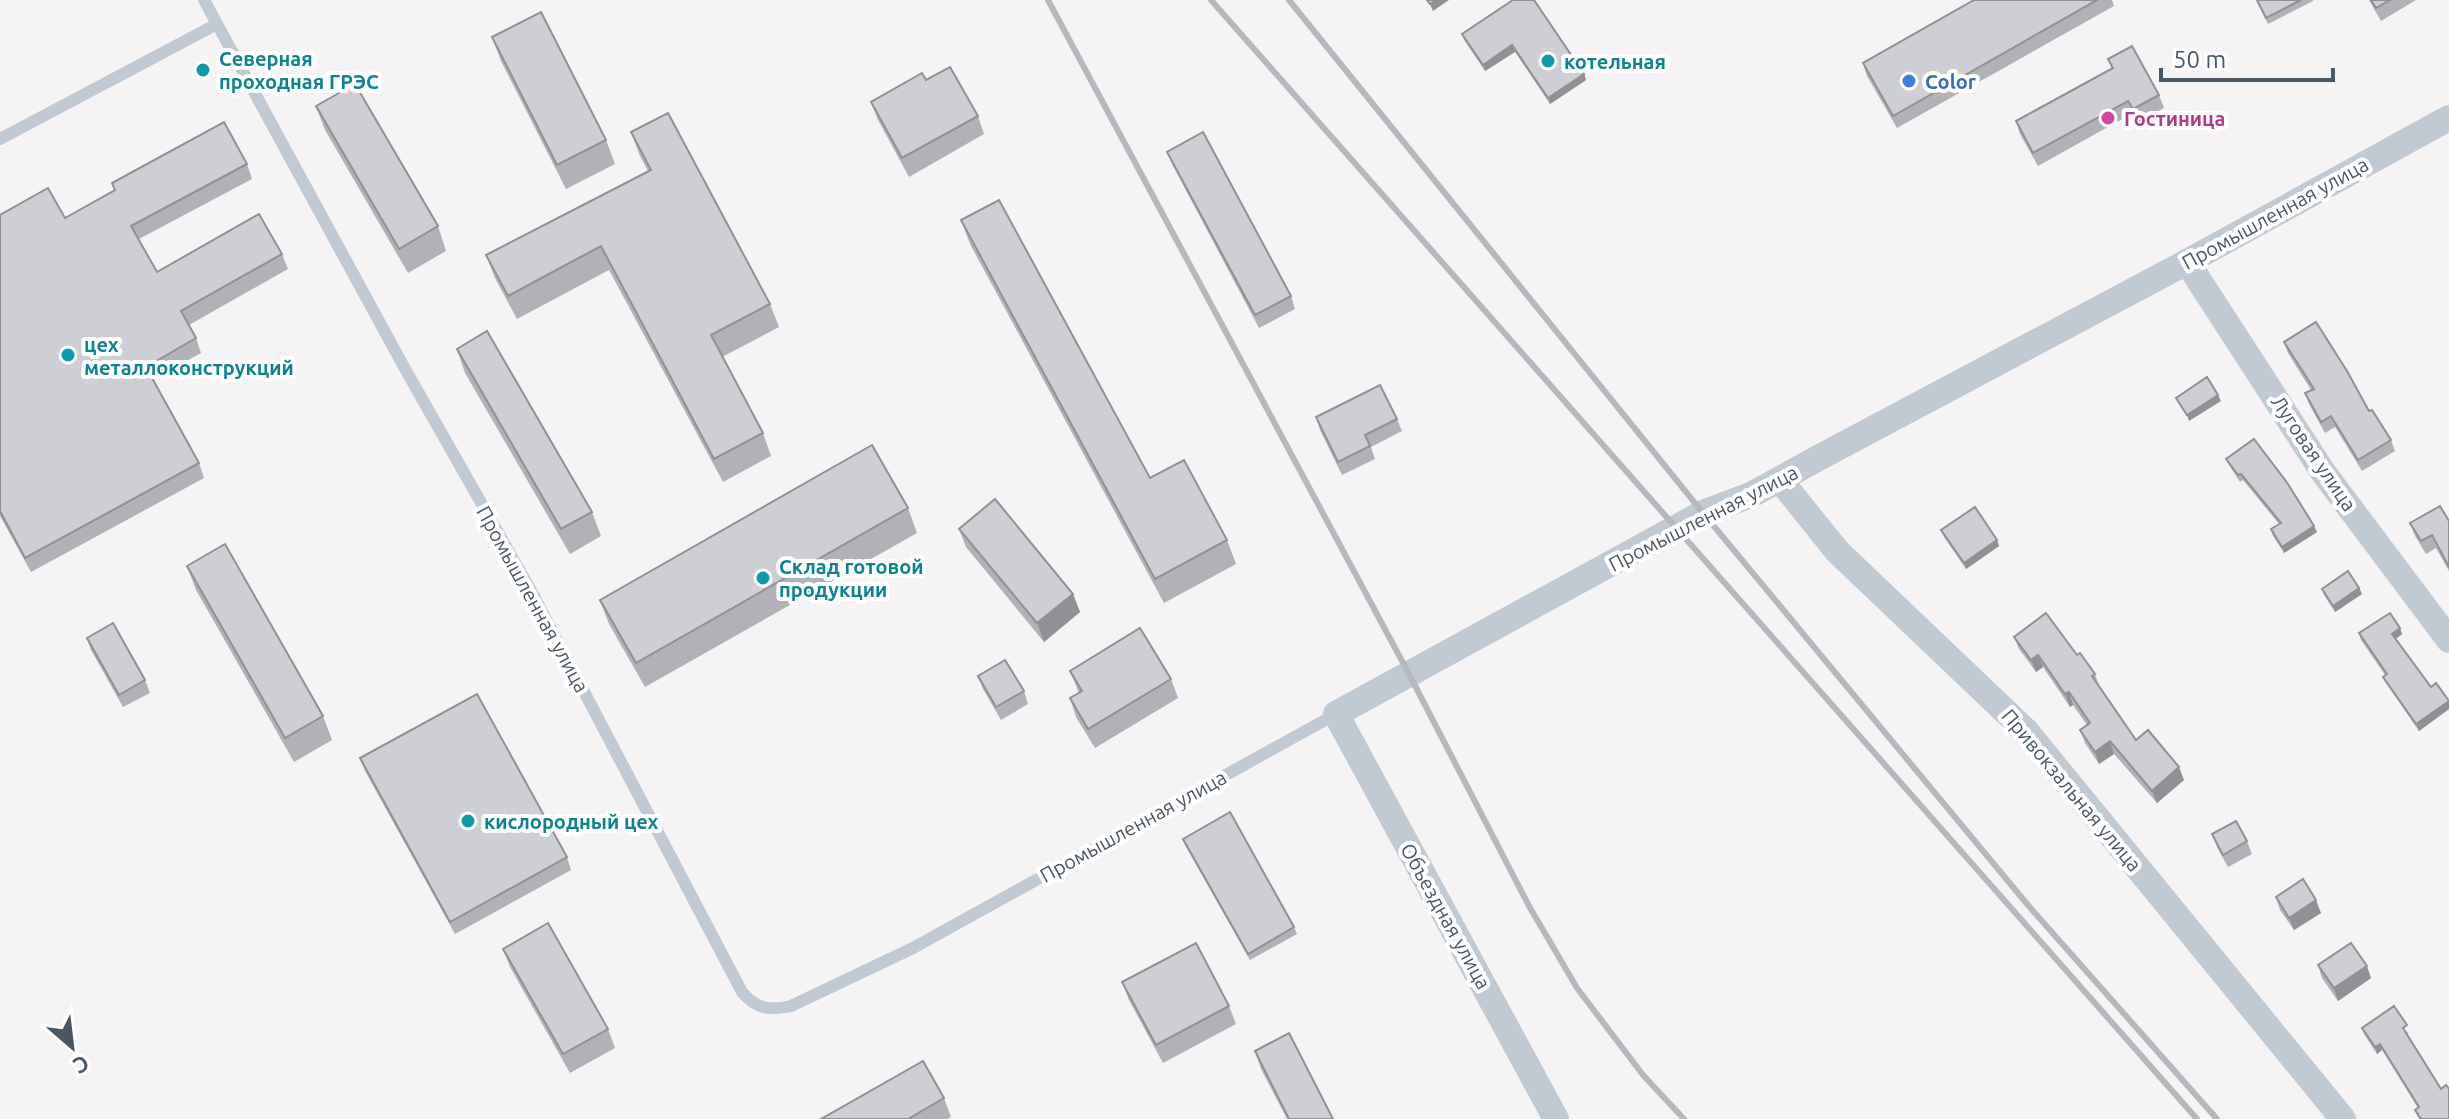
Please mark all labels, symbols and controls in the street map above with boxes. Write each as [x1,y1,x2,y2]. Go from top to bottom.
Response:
scale bar [2161,32,2333,82]
text: 50 m [2173,46,2226,73]
place label: Северная проходная ГРЭС [219,47,379,93]
place label: котельная [1564,50,1666,73]
marker: котельная [1539,52,1557,70]
marker: Северная проходная ГРЭС [194,61,212,79]
place label: Color [1925,70,1977,93]
marker: Color [1900,72,1918,90]
place label: Гостиница [2124,107,2225,130]
marker: Гостиница [2099,109,2117,127]
street label: Промышленная улица [2178,152,2372,274]
place label: цех металлоконструкций [84,333,294,379]
marker: цех металлоконструкций [59,346,77,364]
street label: Луговая улица [2267,391,2361,515]
street label: Промышленная улица [1605,460,1801,576]
street label: Промышленная улица [472,502,594,696]
place label: Склад готовой продукции [779,555,924,601]
marker: Склад готовой продукции [754,569,772,587]
street label: Привокзальная улица [1998,704,2146,876]
street label: Промышленная улица [1036,765,1230,887]
place label: кислородный цех [484,810,659,833]
marker: кислородный цех [459,812,477,830]
street label: Объездная улица [1396,839,1496,993]
north arrow [32,1007,112,1087]
text: С [70,1051,94,1079]

